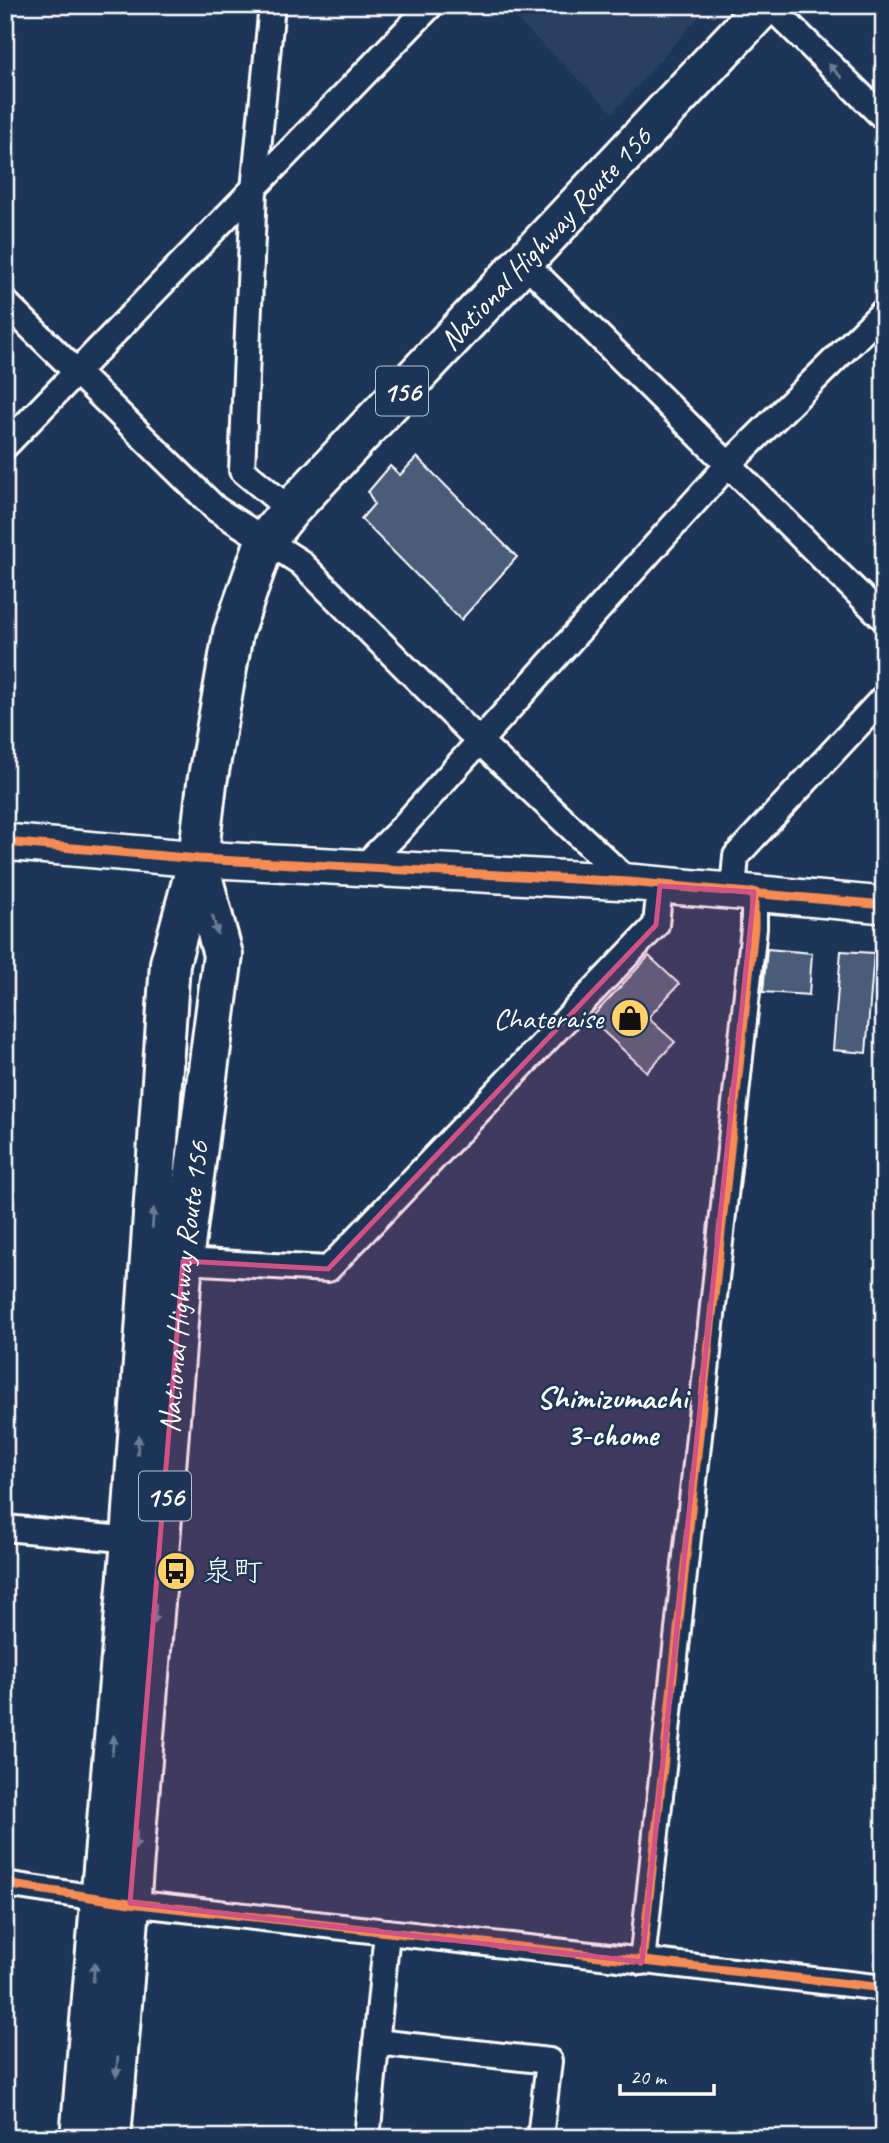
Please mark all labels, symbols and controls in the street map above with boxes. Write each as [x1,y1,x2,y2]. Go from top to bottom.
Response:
one-way arrow [827,63,844,79]
street label: National Highway Route 156 [431,117,661,358]
road number: 156 [376,366,428,416]
one-way arrow [210,915,221,937]
shop icon: Chateraise [609,997,651,1039]
place label: Chateraise [493,999,605,1037]
street label: National Highway Route 156 [150,1137,218,1435]
one-way arrow [148,1207,159,1229]
district label: Shimizumachi 3-chome [537,1377,691,1455]
one-way arrow [133,1434,144,1456]
road number: 156 [139,1472,191,1520]
bus stop icon: 泉町 [155,1550,197,1592]
place label: 泉町 [203,1552,263,1590]
one-way arrow [149,1603,160,1625]
one-way arrow [108,1734,119,1756]
one-way arrow [130,1829,141,1851]
one-way arrow [89,1961,100,1983]
scale bar [620,2052,714,2096]
one-way arrow [111,2056,122,2078]
text: 20 m [630,2064,668,2090]

